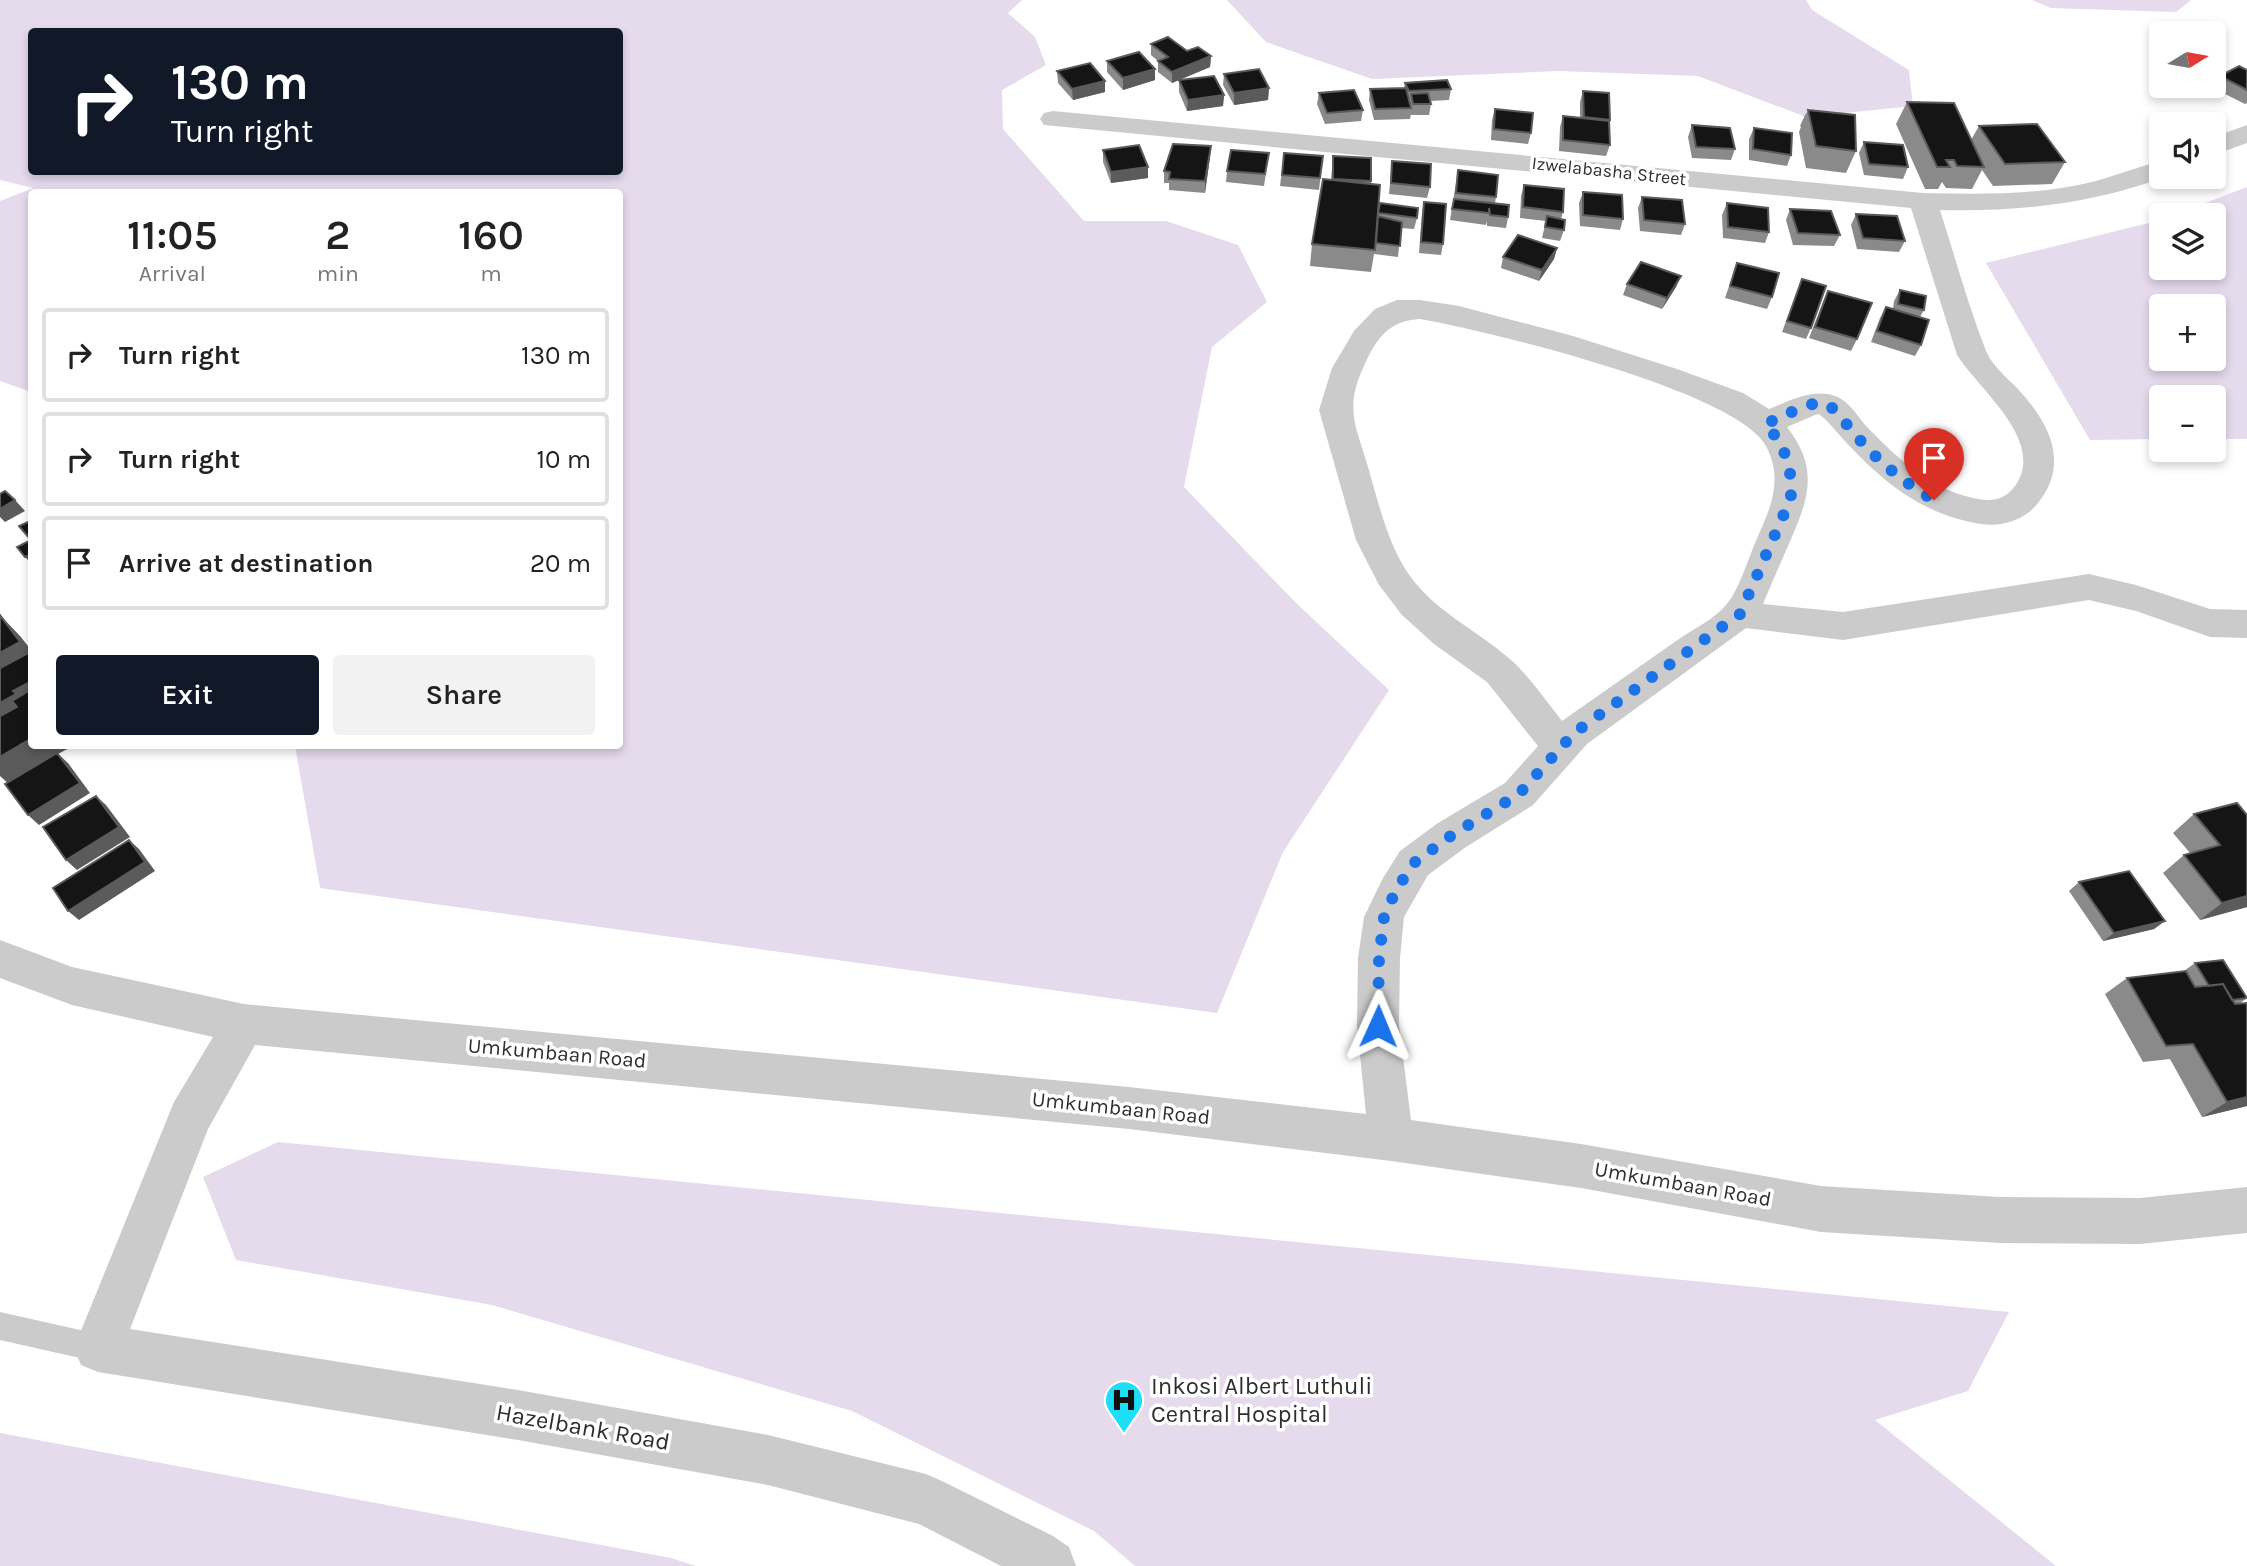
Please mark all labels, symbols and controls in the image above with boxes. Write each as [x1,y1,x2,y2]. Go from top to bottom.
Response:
north arrow [2149,21,2226,98]
map controls [2149,21,2226,462]
text: 130 m [171,54,309,111]
icon: right [56,56,147,147]
button: sound [2149,112,2226,189]
text: Turn right [171,113,313,150]
street label: Izwelabasha Street [1531,152,1688,190]
button: layers [2149,203,2226,280]
text: 11:05 [127,210,218,260]
text: 2 [325,210,350,260]
text: 160 [458,210,524,260]
text: Arrival [139,260,206,287]
text: min [317,260,359,287]
text: m [480,260,502,287]
button: + [2149,294,2226,371]
icon: right [60,336,98,374]
text: Turn right [119,340,240,371]
text: 130 m [521,340,591,371]
button: − [2149,385,2226,462]
pin [1904,428,1964,500]
icon: arrive [1915,439,1953,477]
icon: right [60,440,98,478]
text: Turn right [119,444,240,475]
text: 10 m [536,444,591,475]
icon: arrive [60,544,98,582]
text: Arrive at destination [119,548,373,579]
text: 20 m [530,548,591,579]
button: Exit [56,655,319,735]
button: Share [333,655,595,735]
position arrow [1341,989,1415,1063]
street label: Umkumbaan Road [467,1033,647,1073]
street label: Umkumbaan Road [1031,1087,1211,1129]
street label: Umkumbaan Road [1593,1157,1773,1211]
place label: Inkosi Albert Luthuli Central Hospital [1151,1372,1372,1428]
hospital icon: Inkosi Albert Luthuli Central Hospital [1103,1379,1145,1434]
street label: Hazelbank Road [494,1398,672,1456]

